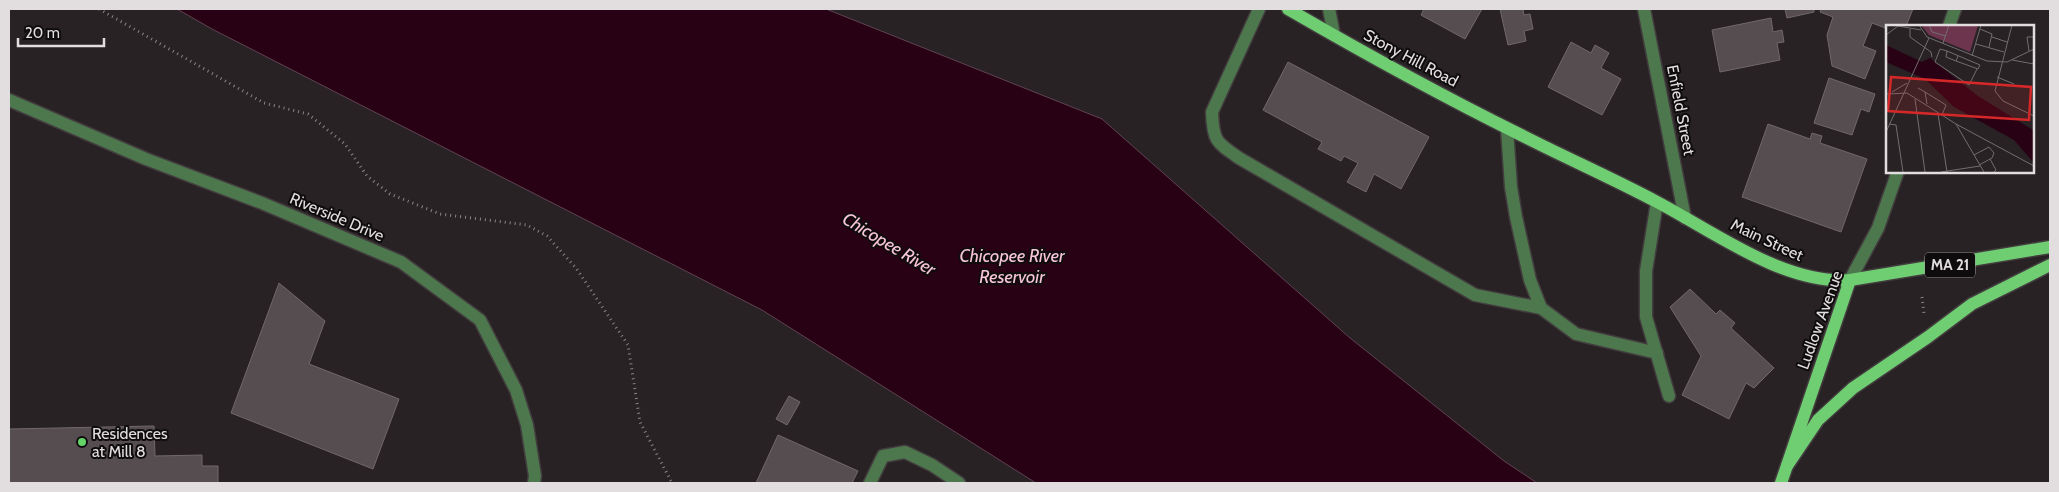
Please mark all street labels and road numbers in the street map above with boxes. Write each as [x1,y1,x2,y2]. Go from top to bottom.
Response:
street label: Stony Hill Road [1361,25,1461,91]
street label: Enfield Street [1663,63,1699,157]
street label: Riverside Drive [287,189,387,245]
street label: Main Street [1728,215,1807,265]
road number: MA 21 [1925,252,1975,278]
street label: Ludlow Avenue [1793,268,1847,372]

